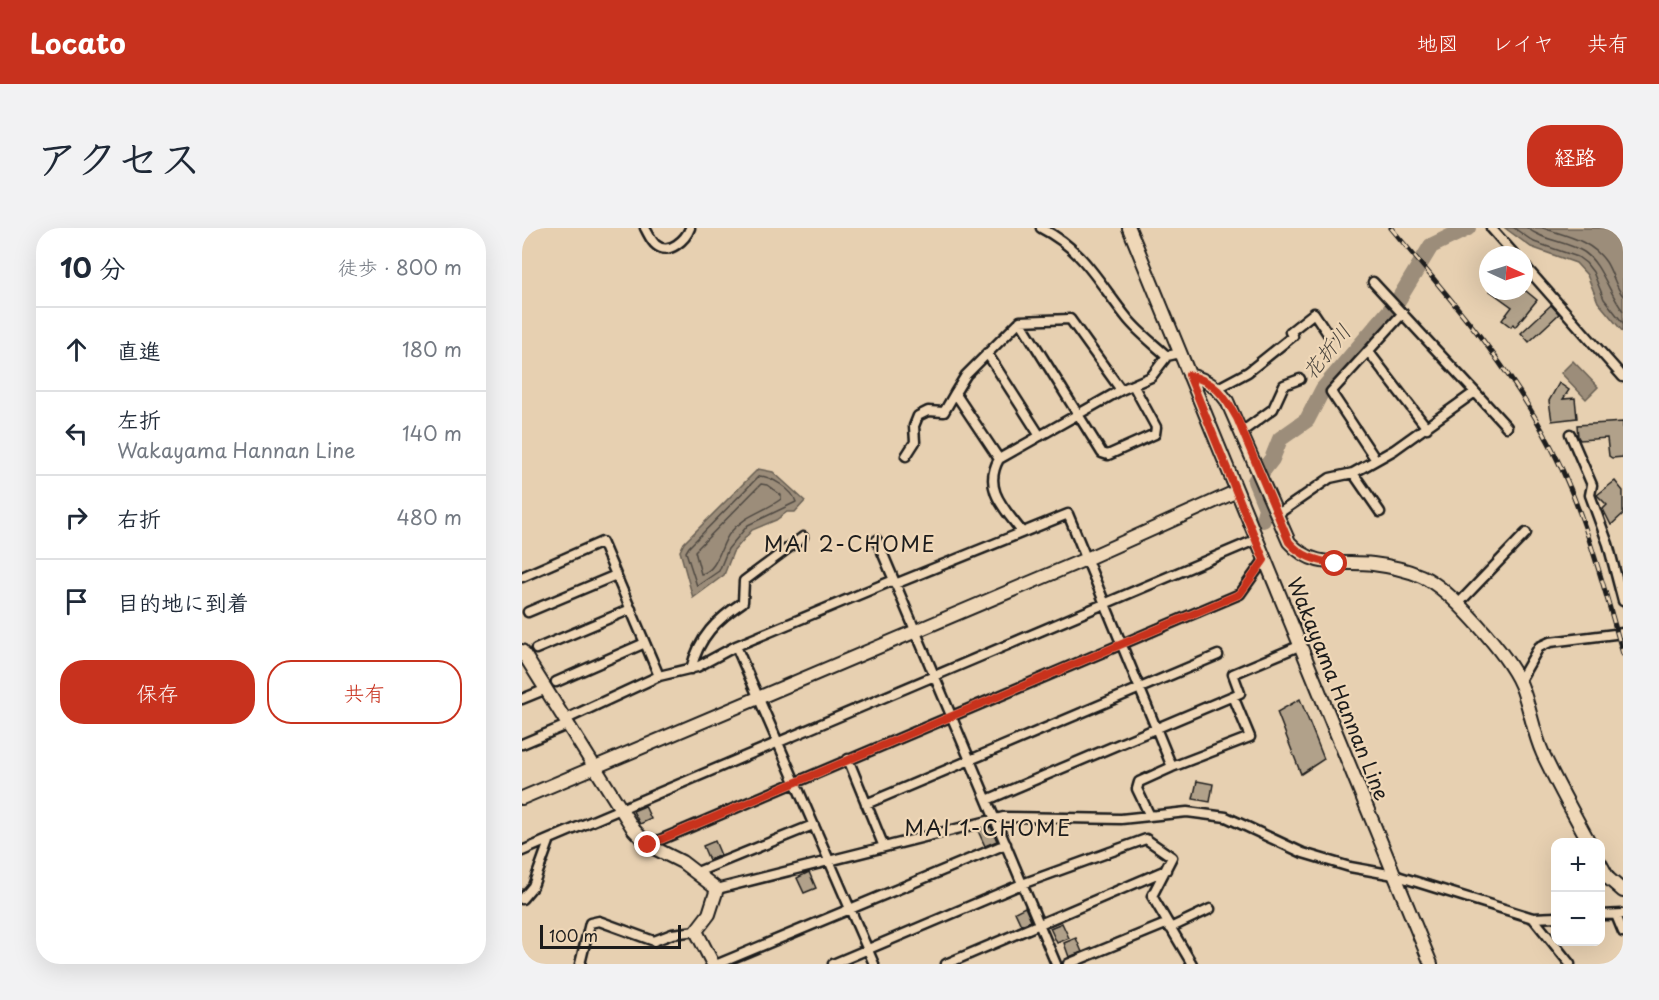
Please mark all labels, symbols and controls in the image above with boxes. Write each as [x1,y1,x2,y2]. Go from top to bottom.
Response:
text: Locato [30,21,126,64]
text: 地図 [1417,26,1459,58]
text: レイヤ [1492,26,1554,58]
text: 共有 [1587,26,1629,58]
text: アクセス [36,125,201,188]
button: 経路 [1527,125,1623,187]
north arrow [1479,246,1533,300]
text: 10 分 [60,248,126,287]
text: 徒歩 · 800 m [338,252,462,282]
water label: 花折川 [1293,316,1358,385]
icon: ahead [60,333,93,366]
text: 直進 [117,333,161,366]
text: 180 m [402,334,462,364]
text: 左折 [117,402,161,435]
icon: left [60,417,93,450]
text: 140 m [402,418,462,448]
text: Wakayama Hannan Line [117,435,356,465]
icon: right [60,501,93,534]
text: 右折 [117,501,161,534]
text: 480 m [397,502,462,532]
district label: MAI 2-CHOME [764,527,936,559]
route start [1321,550,1347,576]
street label: Wakayama Hannan Line [1280,572,1398,805]
icon: arrive [60,585,93,618]
text: 目的地に到着 [117,585,249,618]
button: 保存 [60,660,255,724]
button: 共有 [267,660,462,724]
district label: MAI 1-CHOME [904,811,1072,843]
route end [634,831,660,857]
map controls [1551,838,1605,946]
button: + [1551,838,1605,892]
button: − [1551,892,1605,946]
scale bar [540,922,681,950]
text: 100 m [549,923,598,947]

